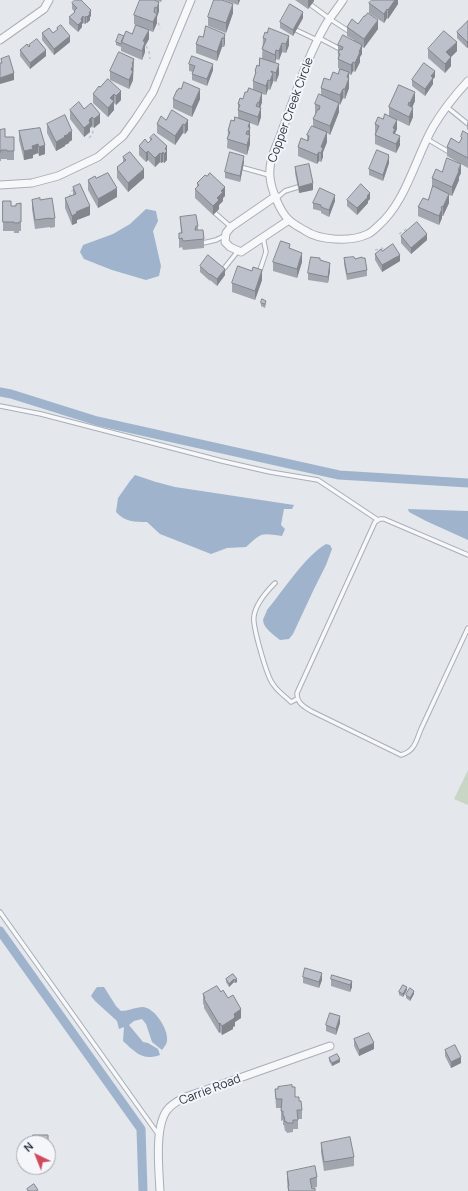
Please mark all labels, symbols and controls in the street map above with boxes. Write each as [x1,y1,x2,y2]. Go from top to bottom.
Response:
street label: Copper Creek Circle [265,56,317,164]
street label: Carrie Road [177,1072,243,1108]
north arrow [16,1135,56,1175]
text: N [20,1138,36,1155]

